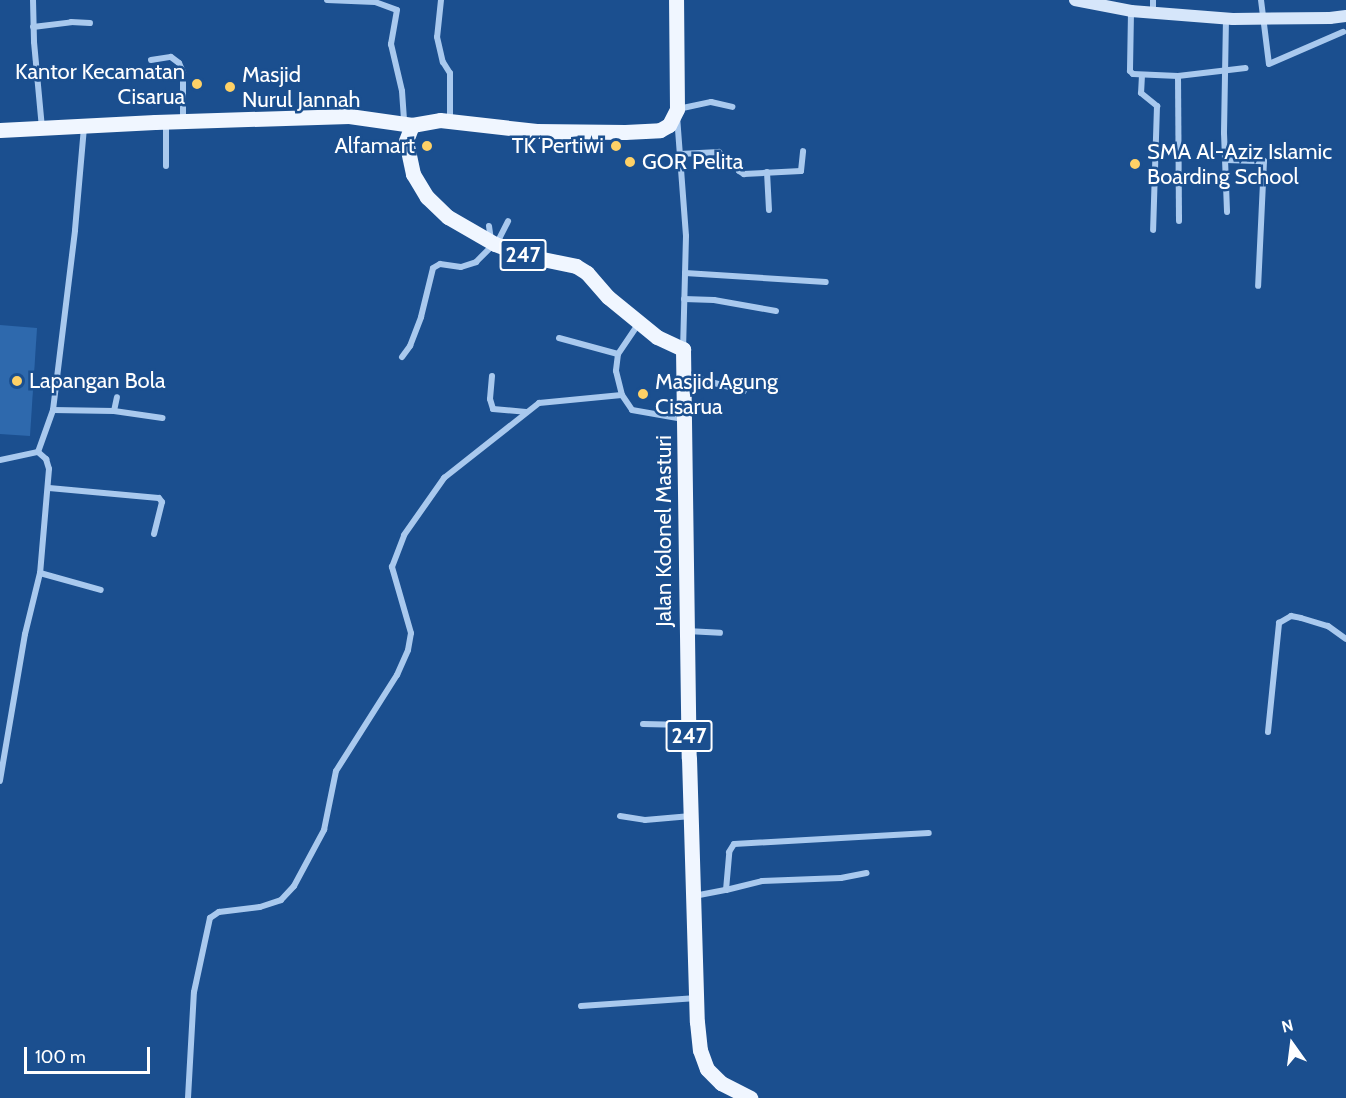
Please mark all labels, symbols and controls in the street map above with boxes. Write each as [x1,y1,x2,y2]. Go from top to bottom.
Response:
place label: Kantor Kecamatan Cisarua [15,58,185,110]
place label: Masjid Nurul Jannah [242,61,360,112]
marker: Kantor Kecamatan Cisarua [190,77,204,91]
marker: Masjid Nurul Jannah [223,80,237,94]
place label: Alfamart [334,133,415,159]
place label: TK Pertiwi [512,133,604,159]
place label: SMA Al-Aziz Islamic Boarding School [1147,138,1332,190]
marker: Alfamart [420,139,434,153]
marker: TK Pertiwi [609,139,623,153]
place label: GOR Pelita [642,149,743,175]
marker: GOR Pelita [623,155,637,169]
marker: SMA Al-Aziz Islamic Boarding School [1128,157,1142,171]
road number: 247 [499,237,547,273]
place label: Lapangan Bola [29,368,165,394]
place label: Masjid Agung Cisarua [655,368,778,420]
marker: Lapangan Bola [10,374,24,388]
marker: Masjid Agung Cisarua [636,387,650,401]
street label: Jalan Kolonel Masturi [651,435,677,627]
road number: 247 [665,718,713,754]
north arrow [1262,1014,1322,1074]
text: N [1280,1015,1295,1037]
scale bar [27,1035,153,1073]
text: 100 m [35,1046,86,1068]

